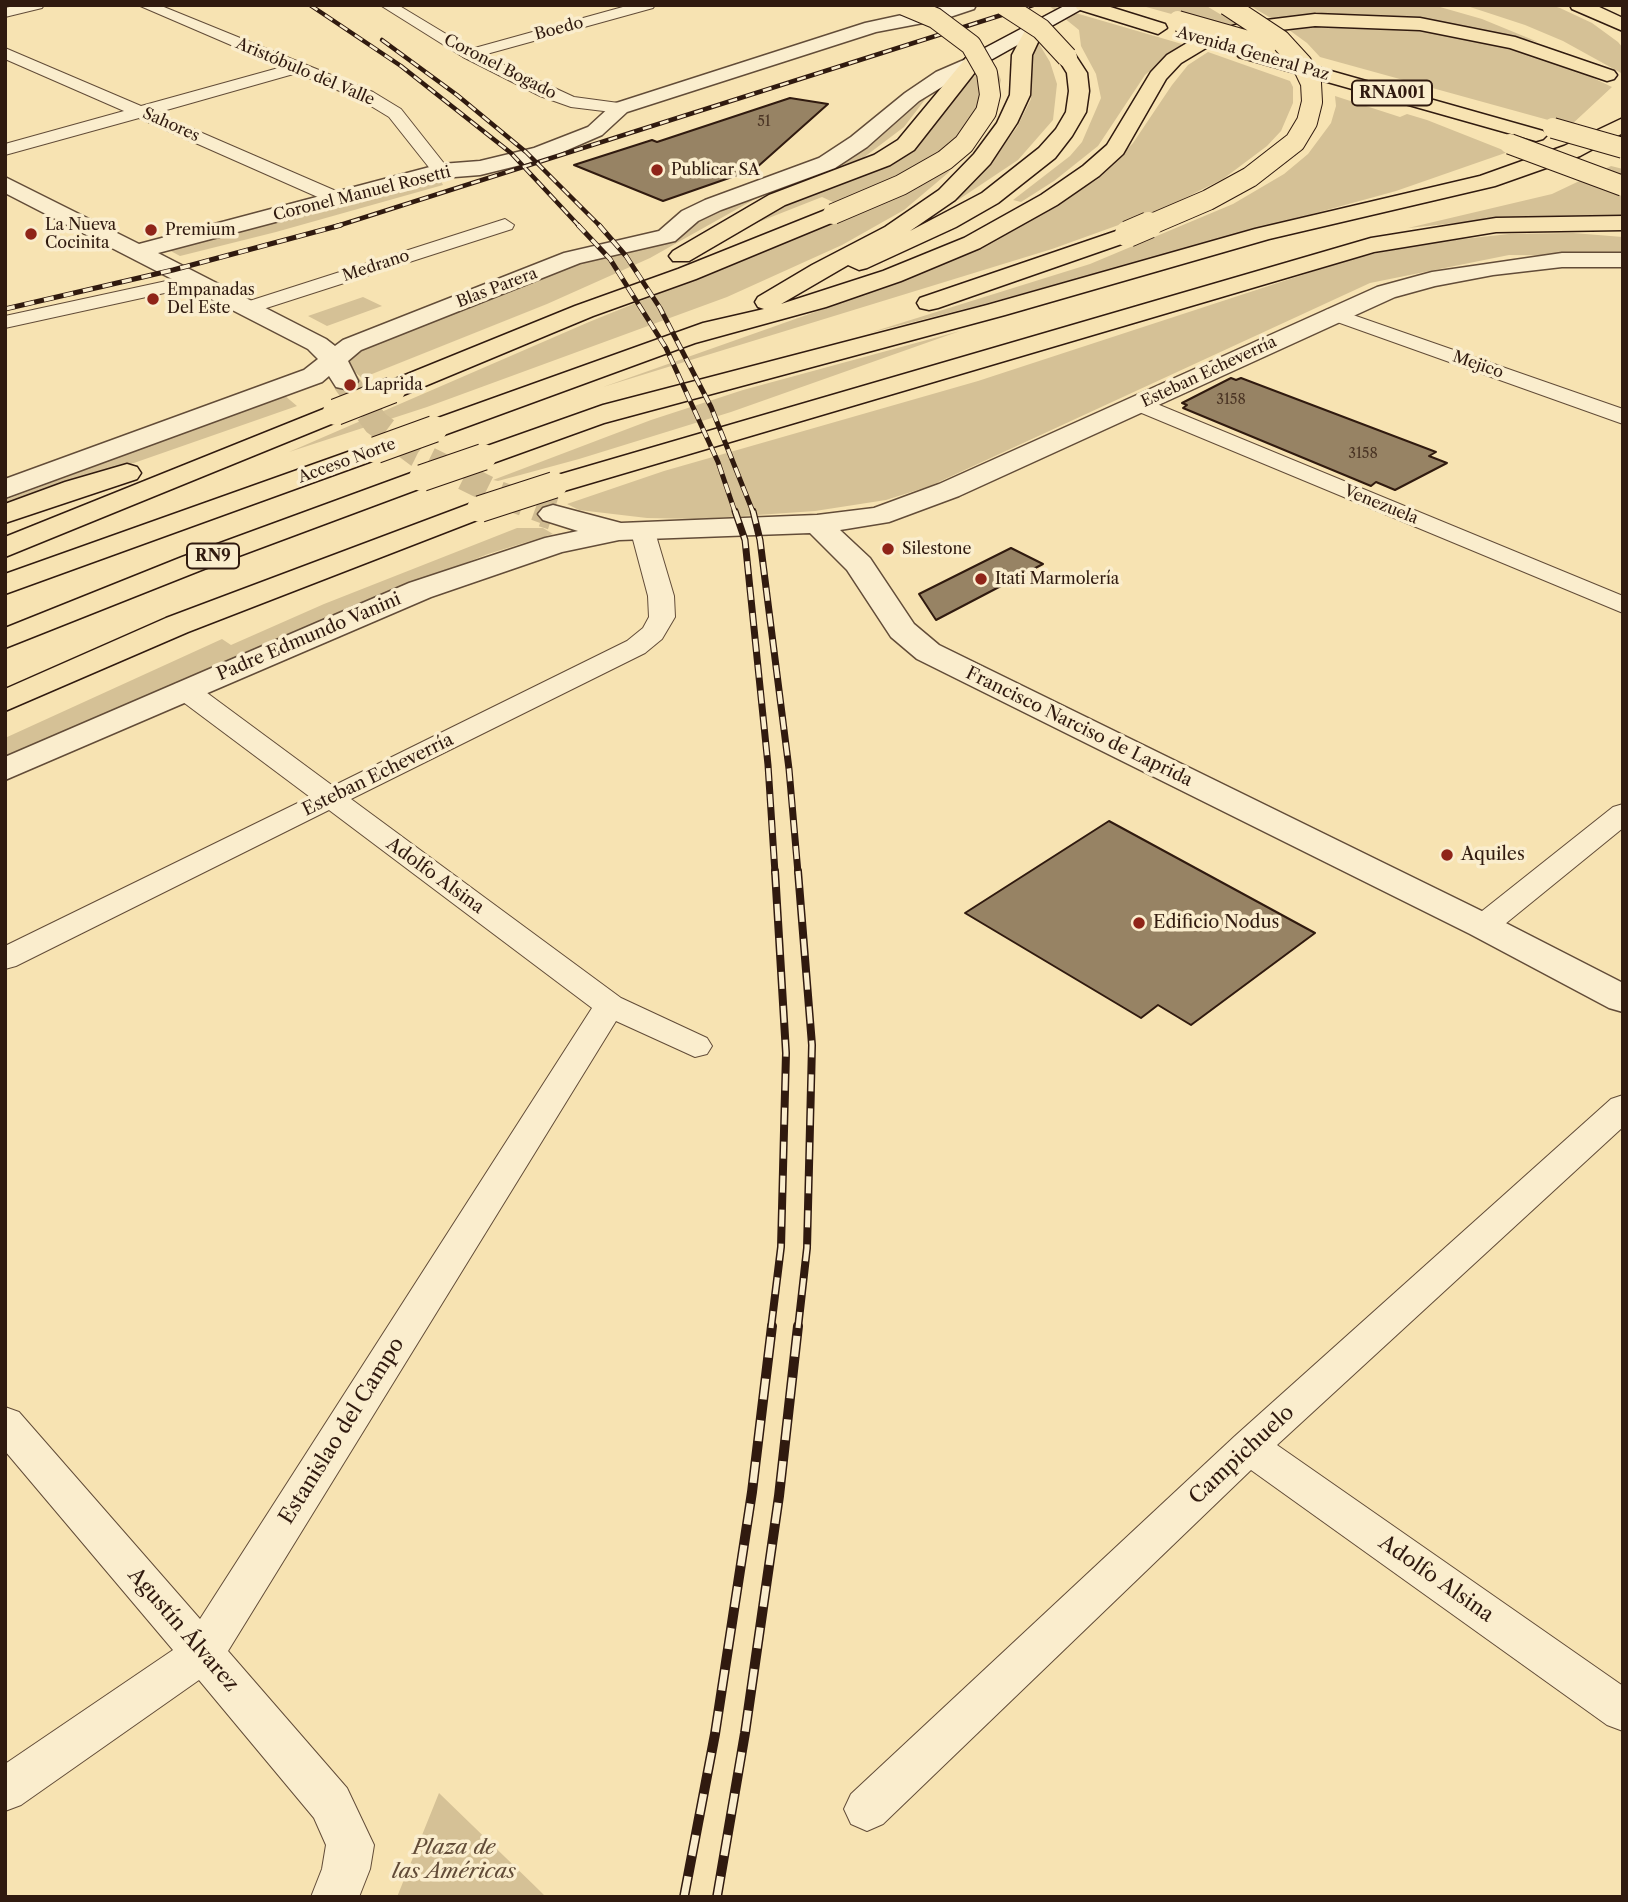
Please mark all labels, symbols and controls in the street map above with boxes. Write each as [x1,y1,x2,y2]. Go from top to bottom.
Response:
street label: Boedo [533,13,585,45]
street label: Avenida General Paz [1175,23,1331,85]
street label: Coronel Bogado [440,30,560,104]
street label: Aristóbulo del Valle [233,34,377,110]
road number: RNA001 [1352,80,1432,106]
street label: Sahores [140,104,202,146]
house number: 51 [757,114,771,130]
place label: Publicar SA [671,160,760,180]
marker: Publicar SA [649,162,665,178]
street label: Coronel Manuel Rosetti [271,163,453,225]
place label: La Nueva Cocinita [45,215,116,253]
place label: Premium [165,220,236,240]
marker: Premium [143,222,159,238]
marker: La Nueva Cocinita [23,226,39,242]
street label: Medrano [340,246,412,286]
street label: Blas Parera [454,264,540,312]
place label: Empanadas Del Este [167,280,255,318]
marker: Empanadas Del Este [145,291,161,307]
street label: Esteban Echeverría [1138,332,1280,412]
street label: Mejico [1450,347,1506,383]
place label: Laprida [364,375,423,395]
marker: Laprida [342,377,358,393]
house number: 3158 [1216,392,1246,408]
street label: Acceso Norte [296,434,398,488]
house number: 3158 [1348,446,1378,462]
street label: Venezuela [1341,481,1421,529]
place label: Silestone [902,539,971,559]
marker: Silestone [880,541,896,557]
road number: RN9 [187,544,239,568]
place label: Itati Marmolería [995,569,1119,589]
marker: Itati Marmolería [973,571,989,587]
street label: Padre Edmundo Vanini [214,588,404,686]
street label: Francisco Narciso de Laprida [962,663,1196,791]
street label: Esteban Echeverría [299,729,457,821]
street label: Adolfo Alsina [382,833,488,919]
place label: Aquiles [1461,844,1525,866]
marker: Aquiles [1439,847,1455,863]
place label: Edificio Nodus [1153,912,1279,934]
marker: Edificio Nodus [1131,915,1147,931]
street label: Estanislao del Campo [274,1333,410,1529]
street label: Campichuelo [1184,1400,1300,1510]
street label: Adolfo Alsina [1374,1530,1498,1628]
street label: Agustín Álvarez [122,1563,244,1697]
park label: Plaza de las Américas [392,1835,516,1885]

